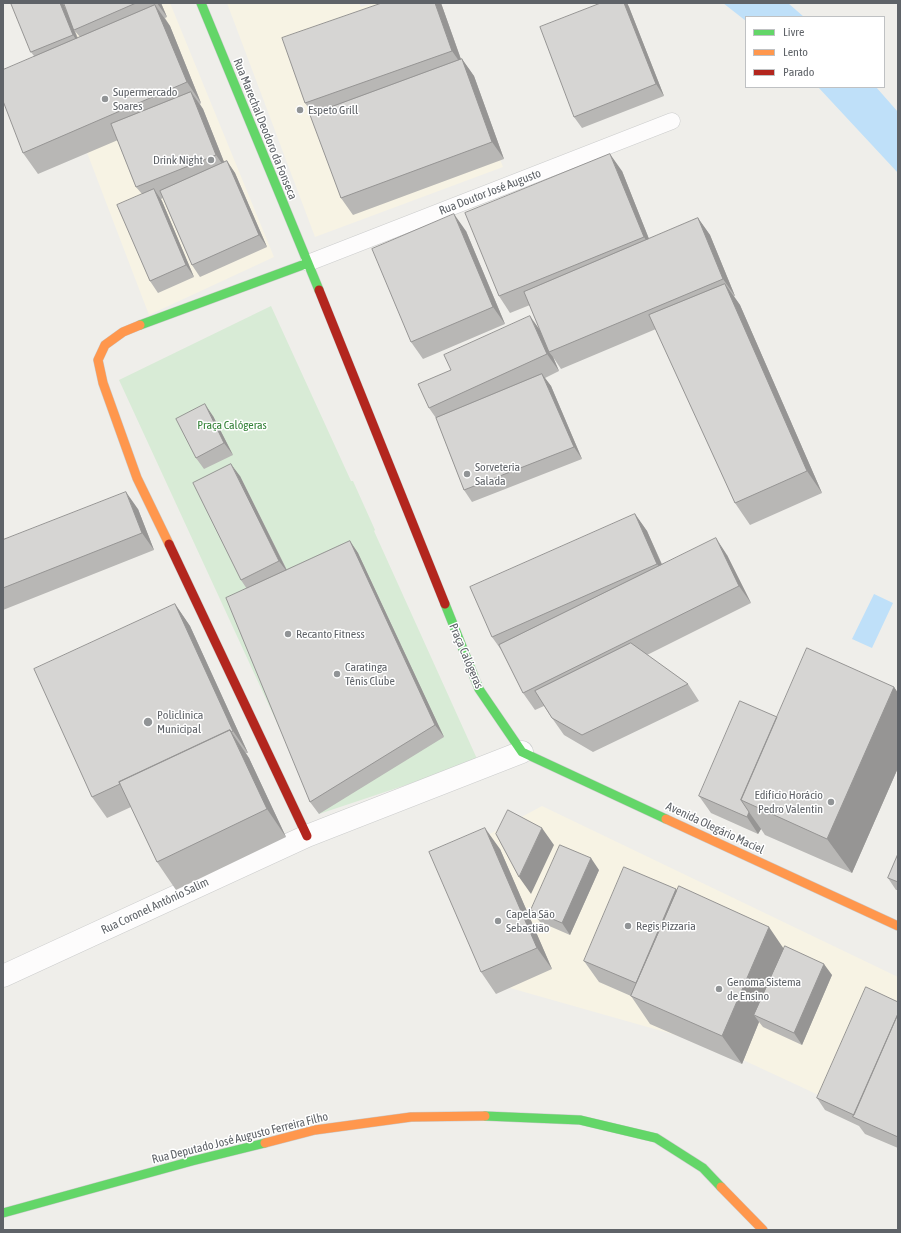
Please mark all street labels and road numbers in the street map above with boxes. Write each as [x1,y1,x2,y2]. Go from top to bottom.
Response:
street label: Rua Marechal Deodoro da Fonseca [230,56,300,202]
street label: Rua Doutor José Augusto [437,166,543,218]
street label: Praça Calógeras [446,621,486,691]
street label: Avenida Olegário Maciel [664,799,766,857]
street label: Rua Coronel Antônio Salim [99,875,211,937]
street label: Rua Deputado José Augusto Ferreira Filho [150,1109,330,1167]

